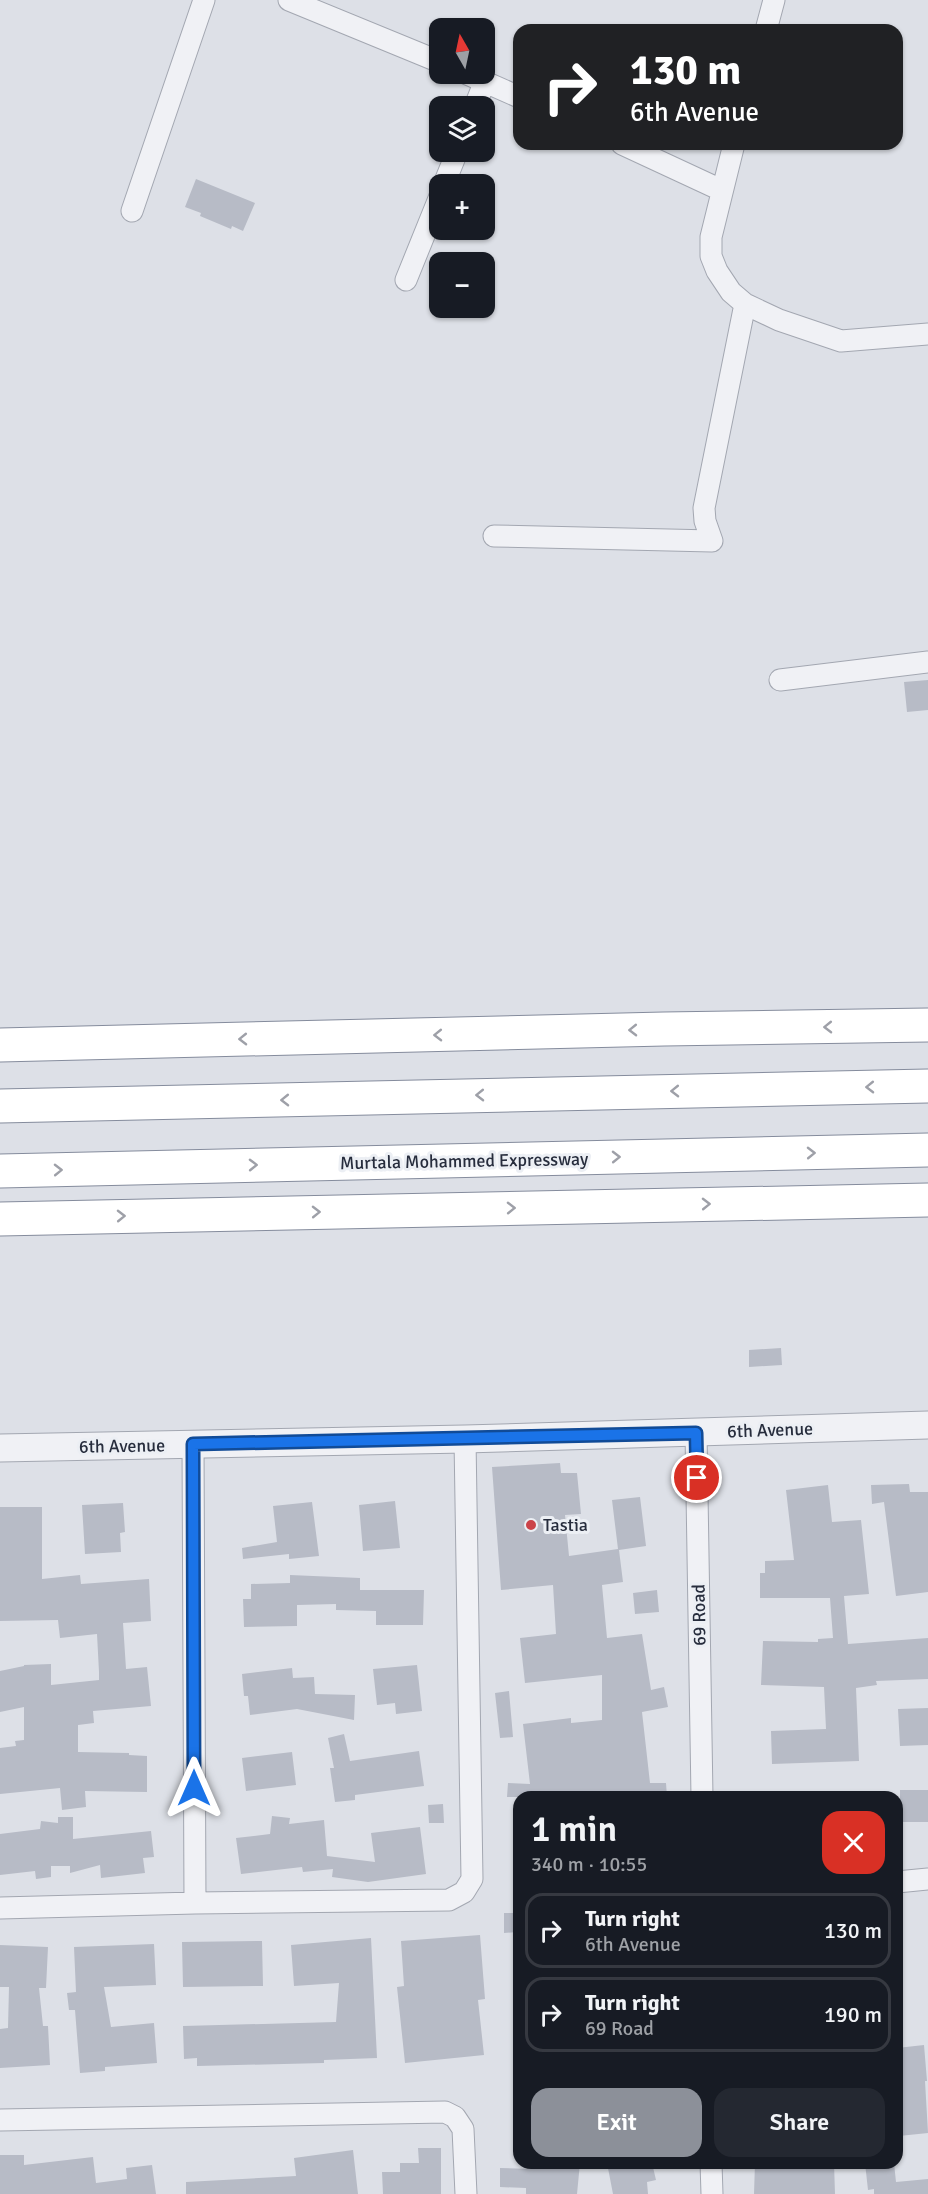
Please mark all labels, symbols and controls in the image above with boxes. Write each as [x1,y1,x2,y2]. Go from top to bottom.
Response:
north arrow [429,18,495,84]
map controls [429,18,495,318]
text: 130 m [630,45,741,96]
icon: right [531,48,609,126]
button: layers [429,96,495,162]
text: 6th Avenue [630,96,759,129]
button: + [429,174,495,240]
button: − [429,252,495,318]
one-way arrow [823,1021,832,1033]
one-way arrow [628,1024,637,1036]
one-way arrow [433,1028,442,1041]
one-way arrow [238,1033,247,1046]
one-way arrow [865,1081,874,1093]
one-way arrow [670,1085,679,1097]
one-way arrow [475,1089,484,1102]
one-way arrow [280,1094,289,1106]
one-way arrow [807,1147,816,1159]
street label: Murtala Mohammed Expressway [340,1148,589,1174]
one-way arrow [612,1151,621,1163]
one-way arrow [249,1159,258,1171]
one-way arrow [54,1163,63,1176]
one-way arrow [702,1198,711,1210]
one-way arrow [507,1202,516,1214]
one-way arrow [312,1206,321,1218]
one-way arrow [117,1210,126,1222]
street label: 6th Avenue [727,1418,813,1442]
street label: 6th Avenue [79,1434,165,1458]
pin [671,1452,722,1503]
icon: arrive [680,1461,713,1494]
place label: Tastia [543,1514,588,1536]
marker: Tastia [524,1518,538,1532]
street label: 69 Road [687,1584,711,1646]
position arrow [162,1756,226,1820]
text: 1 min [531,1807,617,1852]
button: close [822,1811,885,1874]
text: 340 m · 10:55 [531,1852,647,1877]
text: Turn right [585,1905,680,1932]
icon: right [534,1914,567,1947]
text: 130 m [824,1917,882,1944]
text: 6th Avenue [585,1932,681,1957]
text: Turn right [585,1989,680,2016]
icon: right [534,1998,567,2031]
text: 190 m [824,2001,882,2028]
text: 69 Road [585,2016,654,2041]
button: Exit [531,2088,702,2157]
button: Share [714,2088,885,2157]

